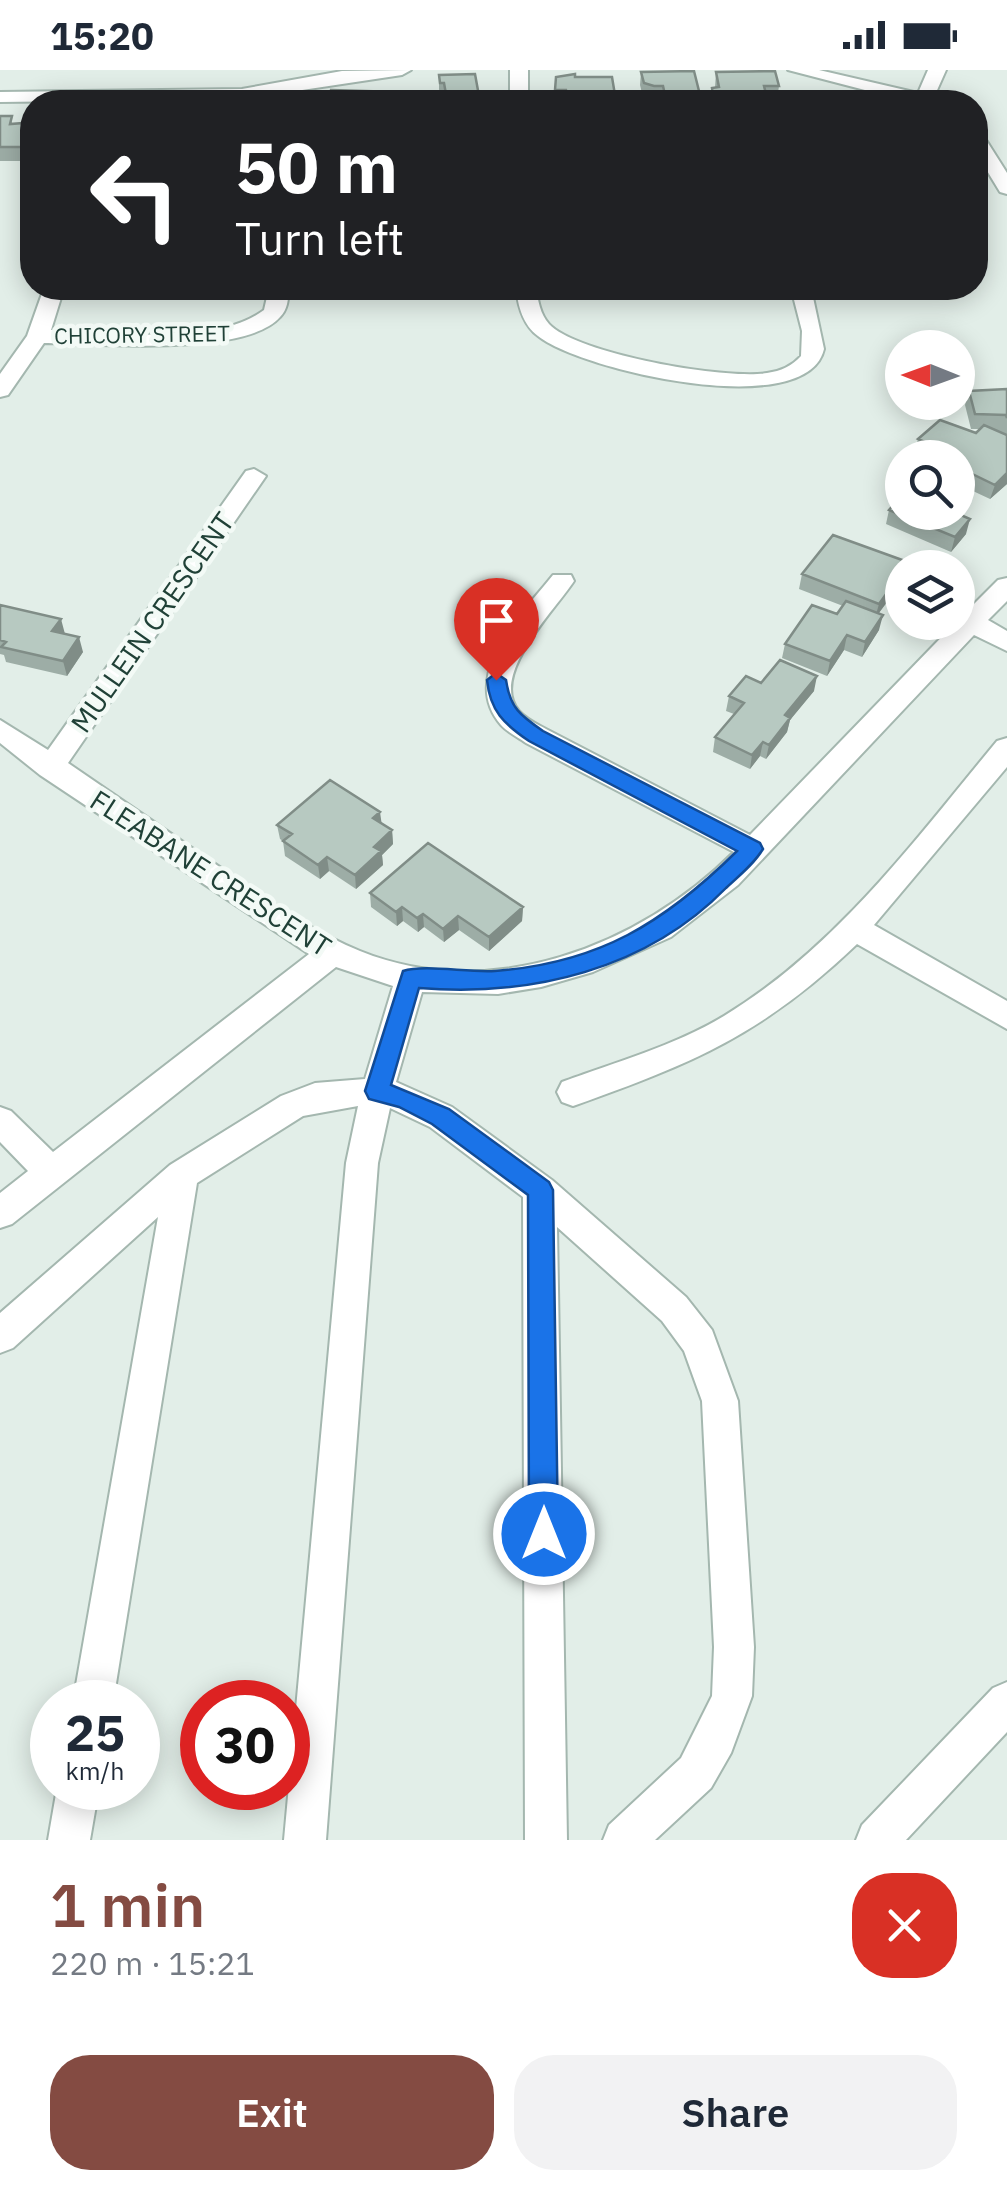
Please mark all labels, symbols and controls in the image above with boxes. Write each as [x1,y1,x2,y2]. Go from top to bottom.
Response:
text: 15:20 [50,11,154,60]
text: 50 m [235,121,398,212]
icon: left [70,130,200,260]
text: Turn left [235,209,404,267]
street label: CHICORY STREET [54,318,231,350]
north arrow [885,330,975,420]
map controls [885,330,975,640]
button: search [885,440,975,530]
street label: MULLEIN CRESCENT [62,504,242,740]
button: layers [885,550,975,640]
pin [454,578,539,681]
icon: arrive [469,593,524,648]
street label: FLEABANE CRESCENT [83,781,339,965]
position arrow [492,1482,596,1586]
speed limit sign: 30 [180,1680,310,1810]
text: 25 [65,1700,125,1765]
text: km/h [66,1754,124,1787]
text: 1 min [50,1865,205,1944]
button: close [852,1873,957,1978]
text: 220 m · 15:21 [50,1942,255,1984]
button: Exit [50,2055,494,2170]
button: Share [514,2055,957,2170]

